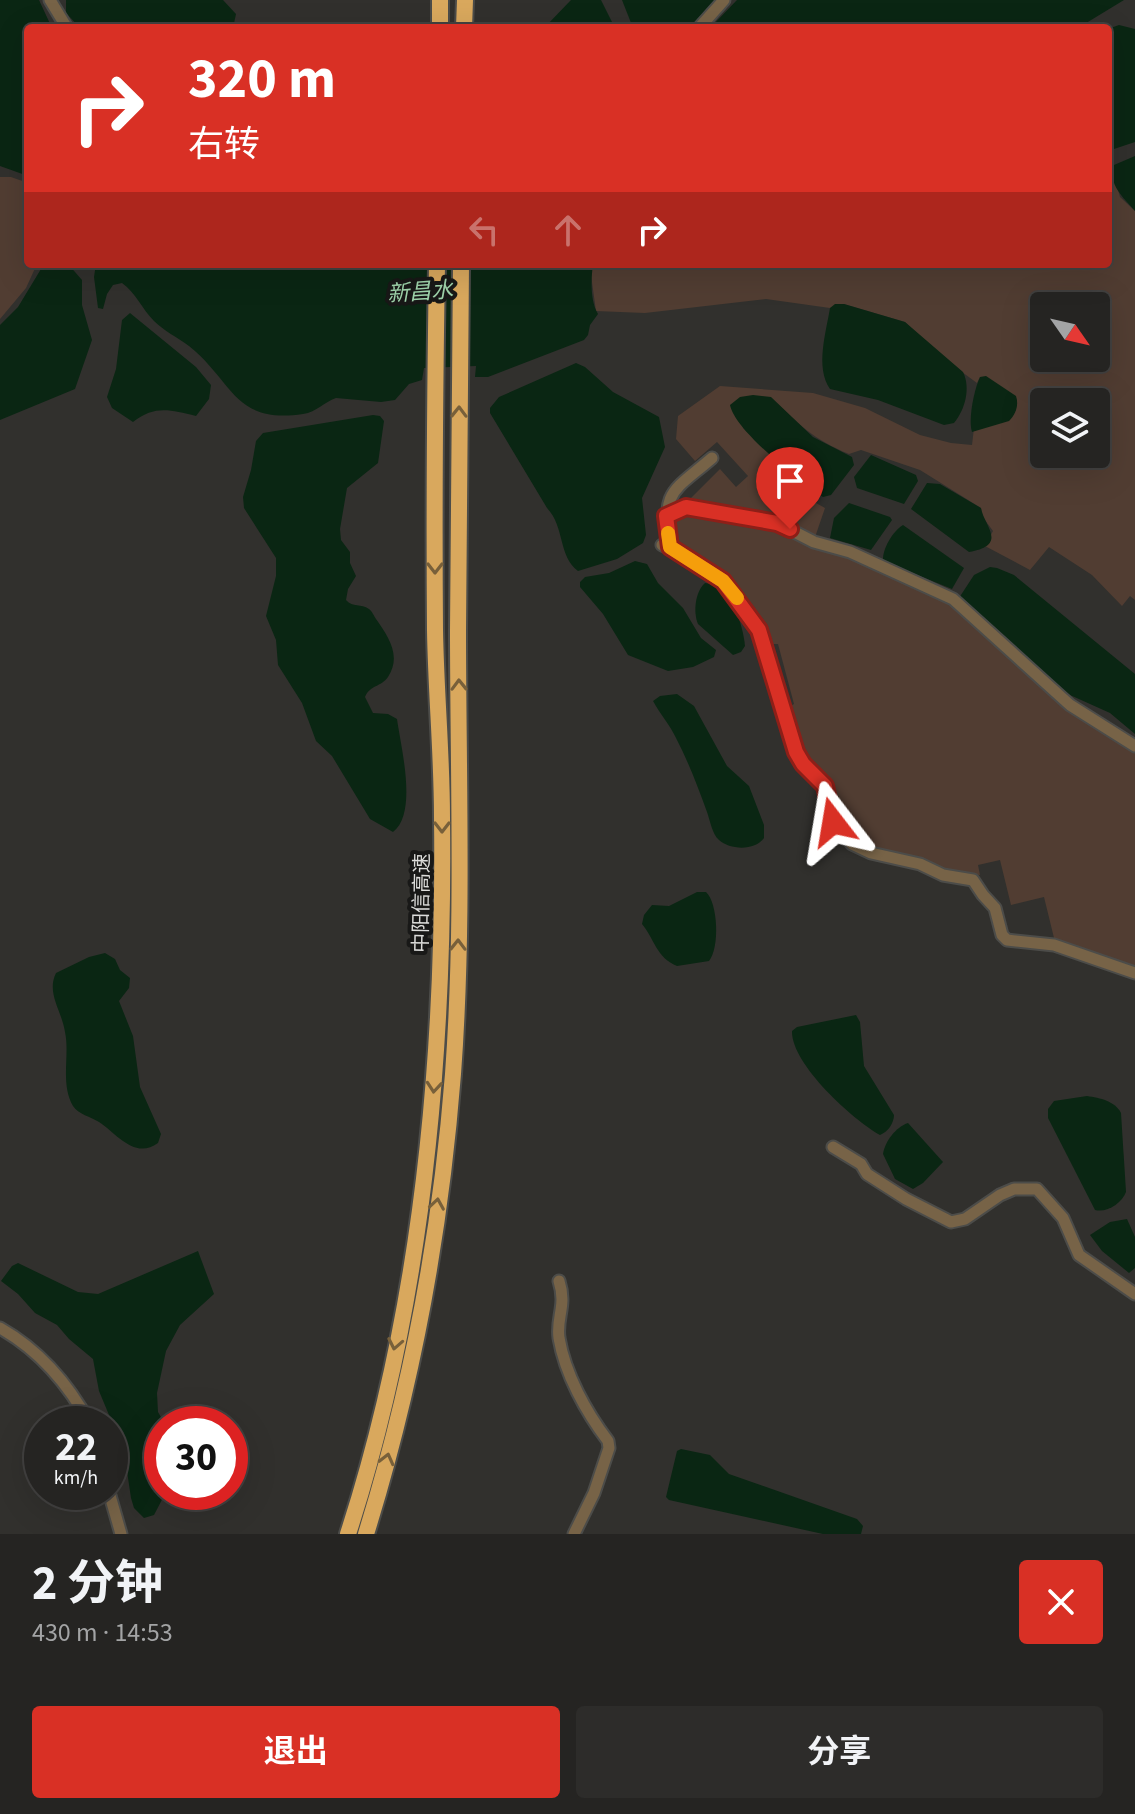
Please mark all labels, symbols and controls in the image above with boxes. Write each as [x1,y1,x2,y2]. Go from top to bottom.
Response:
text: 320 m [188,40,336,119]
icon: right [56,56,160,160]
text: 右转 [188,119,260,170]
icon: left [462,208,506,252]
icon: ahead [546,208,590,252]
icon: right [630,208,674,252]
water label: 新昌水 [386,274,455,310]
north arrow [1030,292,1110,372]
map controls [1030,292,1110,468]
button: layers [1030,388,1110,468]
one-way arrow [450,405,468,418]
pin [756,447,824,529]
icon: arrive [768,459,812,503]
one-way arrow [426,562,443,575]
one-way arrow [450,678,467,691]
position arrow [791,780,875,864]
one-way arrow [433,821,451,834]
street label: 中阳信高速 [407,853,437,953]
one-way arrow [449,938,467,951]
one-way arrow [426,1081,443,1094]
one-way arrow [428,1197,445,1211]
one-way arrow [388,1337,405,1351]
speed limit sign: 30 [144,1406,248,1510]
text: 22 [55,1419,97,1476]
one-way arrow [378,1453,395,1466]
text: km/h [54,1464,98,1492]
text: 2 分钟 [32,1550,163,1618]
button: close [1019,1560,1103,1644]
text: 430 m · 14:53 [32,1614,173,1651]
button: 退出 [32,1706,560,1798]
button: 分享 [576,1706,1103,1798]

